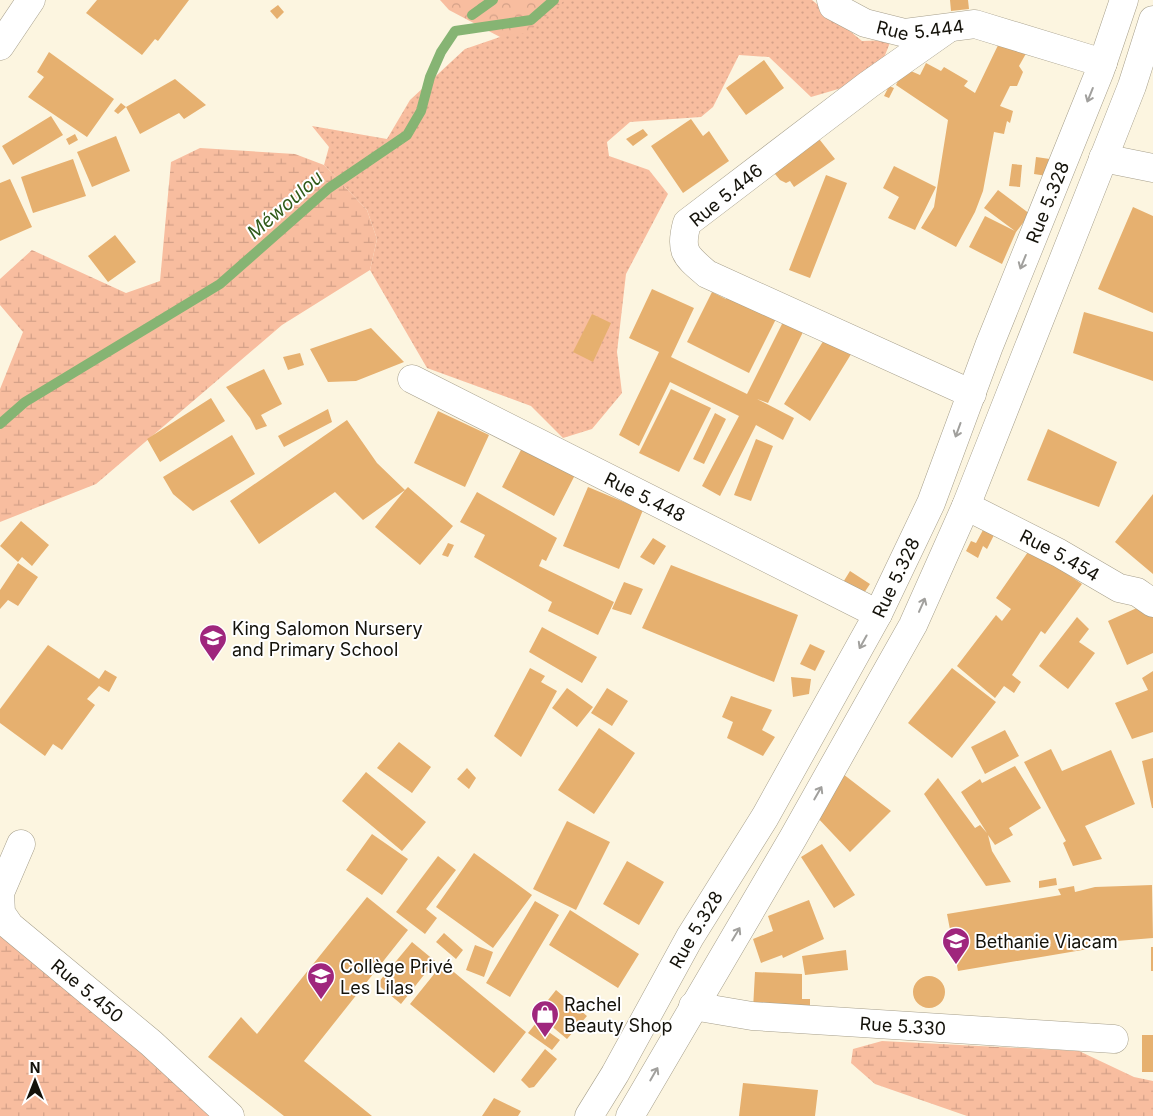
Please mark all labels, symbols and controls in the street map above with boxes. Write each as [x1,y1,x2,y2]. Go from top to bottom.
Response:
street label: Rue 5.444 [874,15,965,44]
one-way arrow [1085,87,1094,103]
street label: Rue 5.328 [1021,158,1073,246]
street label: Rue 5.446 [685,159,767,231]
water label: Méwoulou [242,166,328,244]
one-way arrow [1017,254,1027,269]
one-way arrow [953,422,962,437]
street label: Rue 5.448 [601,467,689,526]
street label: Rue 5.454 [1017,525,1104,585]
street label: Rue 5.328 [867,534,924,621]
one-way arrow [917,598,927,613]
place label: King Salomon Nursery and Primary School [232,618,423,660]
school or university icon: King Salomon Nursery and Primary School [198,623,228,662]
one-way arrow [857,634,867,649]
one-way arrow [813,786,823,801]
street label: Rue 5.328 [665,887,727,972]
school or university icon: Bethanie Viacam [941,926,971,965]
one-way arrow [732,927,742,941]
place label: Bethanie Viacam [975,931,1118,952]
street label: Rue 5.450 [47,954,128,1026]
place label: Collège Privé Les Lilas [340,956,453,998]
school or university icon: Collège Privé Les Lilas [306,961,336,1000]
place label: Rachel Beauty Shop [564,994,673,1036]
shop icon: Rachel Beauty Shop [530,999,560,1038]
street label: Rue 5.330 [859,1012,947,1039]
north arrow [10,1056,60,1106]
text: N [30,1059,40,1076]
one-way arrow [649,1066,659,1081]

